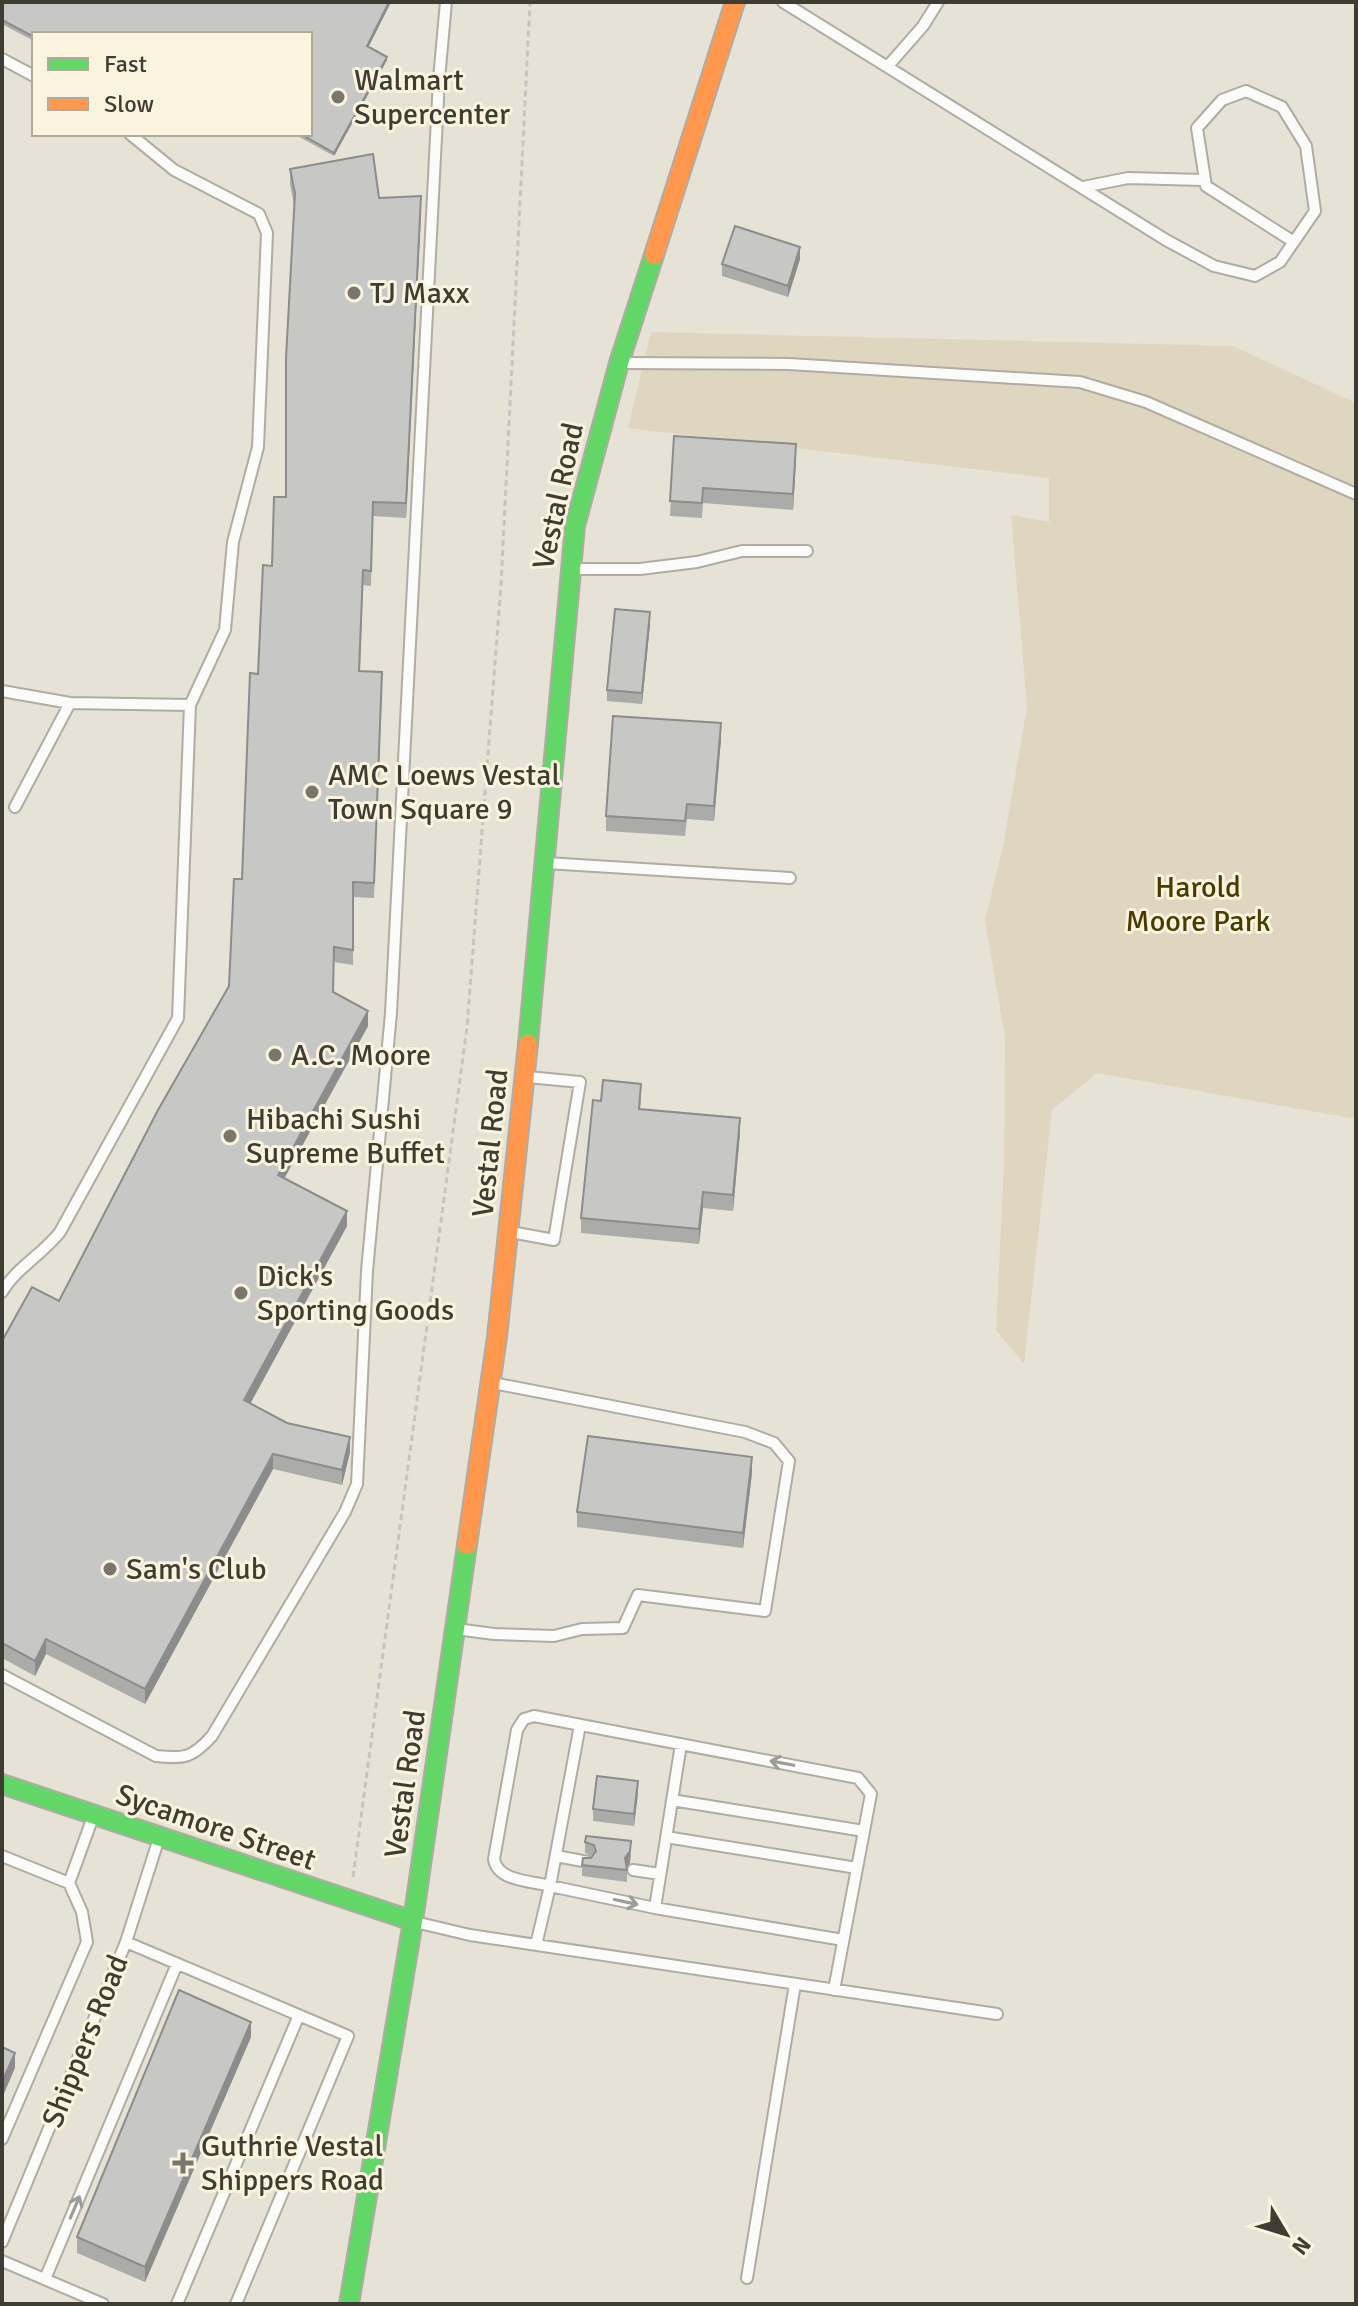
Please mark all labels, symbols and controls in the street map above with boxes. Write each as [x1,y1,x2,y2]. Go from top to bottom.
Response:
legend [32,32,312,136]
text: Fast [104,49,147,79]
place label: Walmart Supercenter [354,62,510,133]
marker: Walmart Supercenter [329,88,347,106]
text: Slow [104,89,154,119]
place label: TJ Maxx [370,275,470,312]
marker: TJ Maxx [345,284,363,302]
street label: Vestal Road [525,419,592,573]
place label: AMC Loews Vestal Town Square 9 [328,757,560,828]
marker: AMC Loews Vestal Town Square 9 [303,783,321,801]
park label: Harold Moore Park [1125,869,1271,940]
place label: A.C. Moore [291,1037,431,1074]
marker: A.C. Moore [266,1046,284,1064]
street label: Vestal Road [464,1067,517,1219]
place label: Hibachi Sushi Supreme Buffet [246,1101,445,1172]
marker: Hibachi Sushi Supreme Buffet [221,1127,239,1145]
place label: Dick's Sporting Goods [257,1258,454,1329]
marker: Dick's Sporting Goods [232,1284,250,1302]
place label: Sam's Club [126,1551,266,1588]
marker: Sam's Club [101,1560,119,1578]
street label: Vestal Road [377,1708,434,1861]
one-way arrow [770,1755,795,1770]
street label: Sycamore Street [111,1776,321,1879]
one-way arrow [613,1895,638,1910]
street label: Shippers Road [34,1949,137,2133]
place label: Guthrie Vestal Shippers Road [201,2128,384,2199]
marker: Guthrie Vestal Shippers Road [172,2152,194,2174]
north arrow [1246,2194,1326,2274]
one-way arrow [68,2195,83,2220]
text: N [1286,2232,1317,2260]

